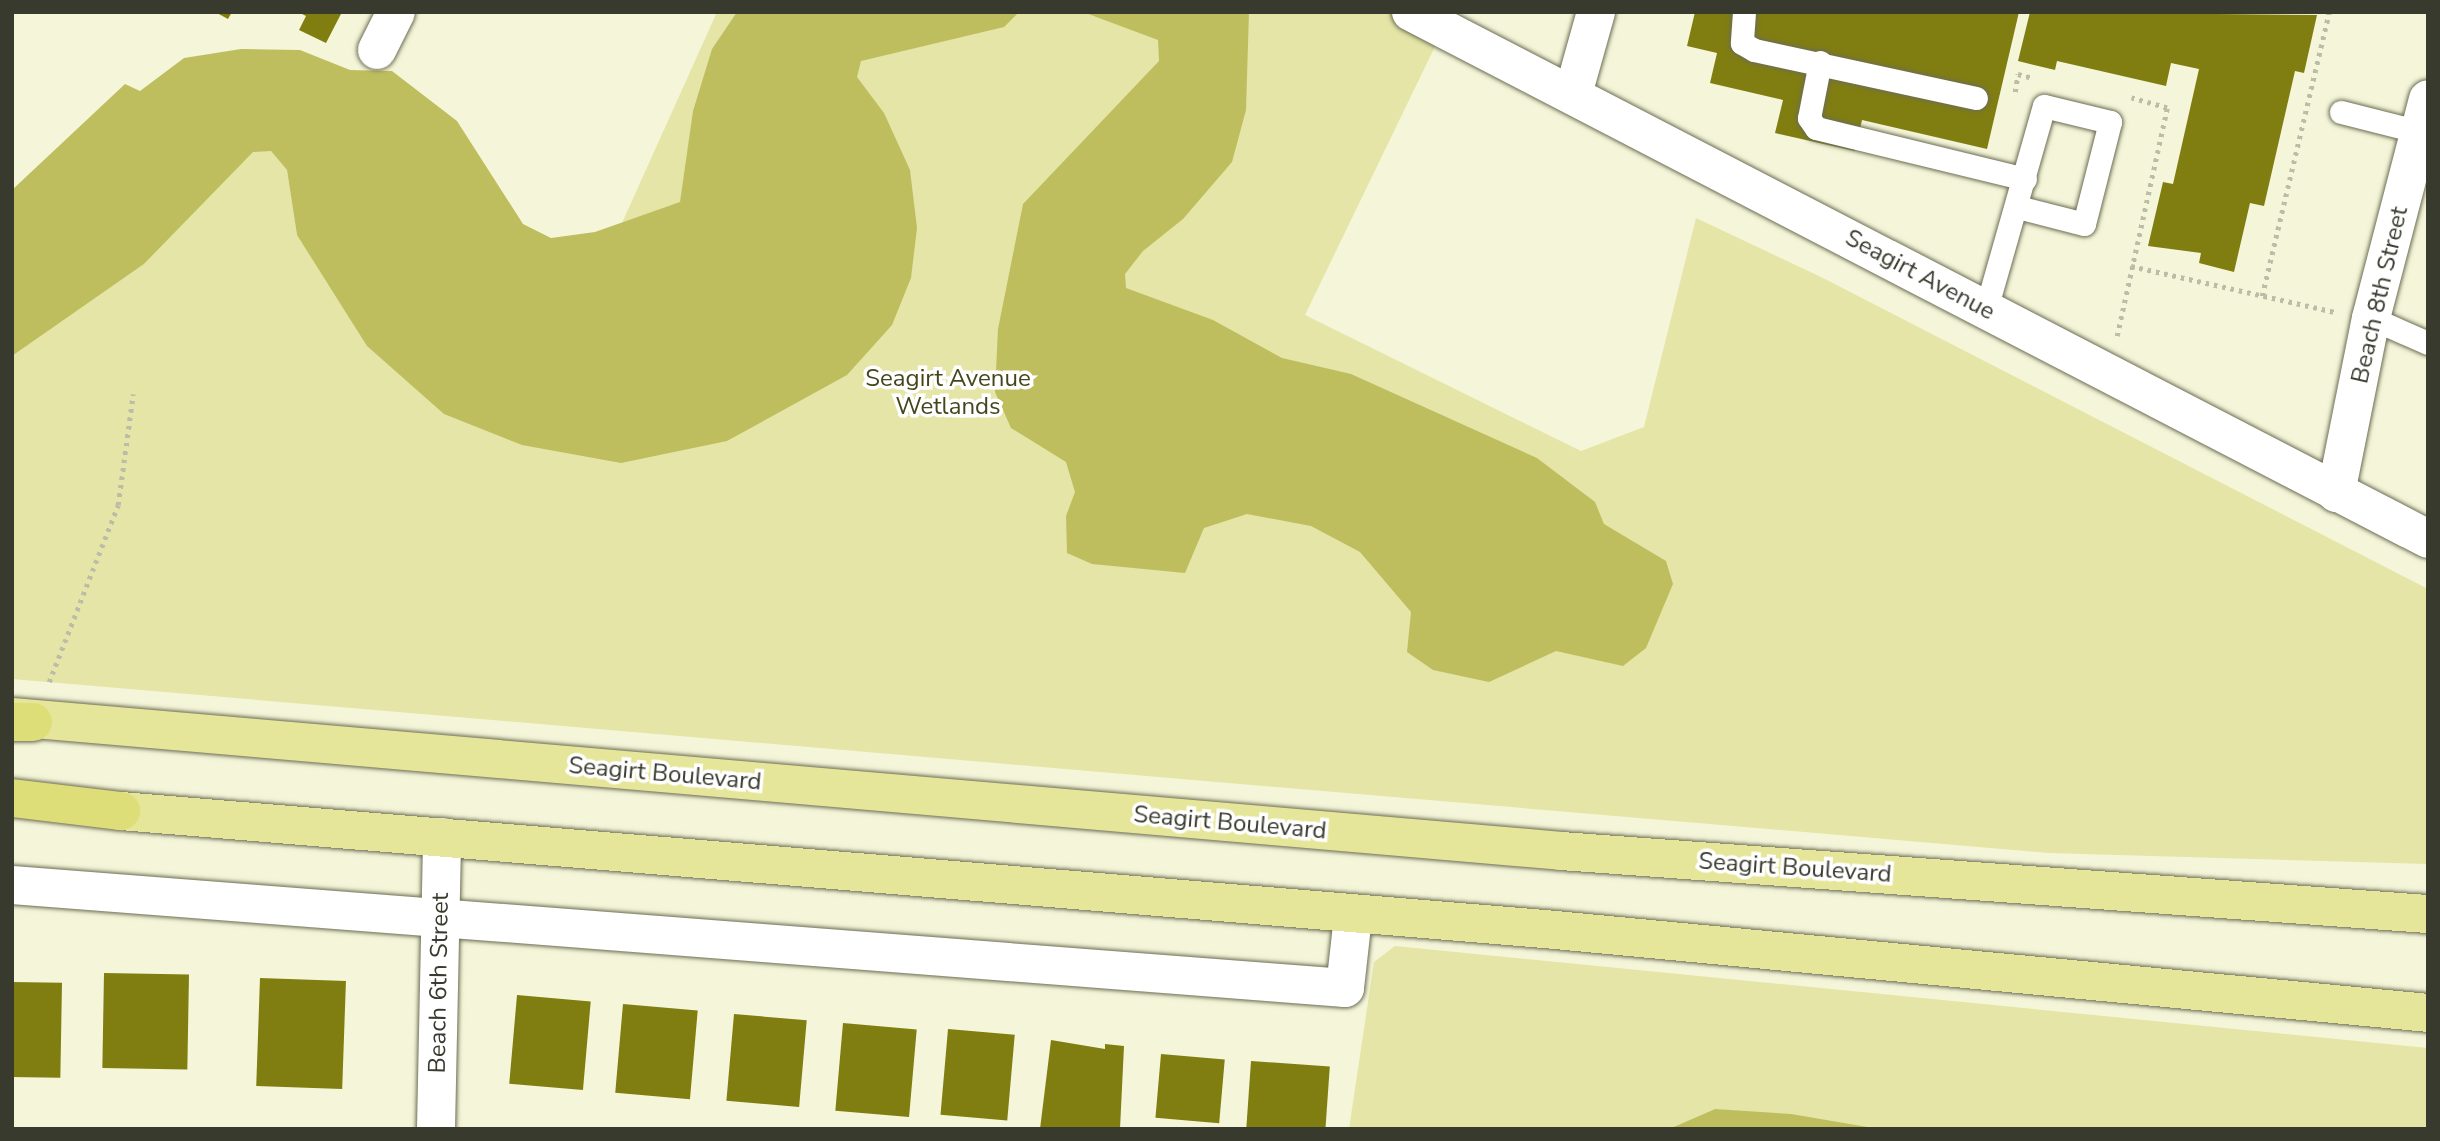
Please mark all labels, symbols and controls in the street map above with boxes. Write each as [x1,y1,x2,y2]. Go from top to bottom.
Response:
street label: Beach 8th Street [2346,204,2414,386]
street label: Seagirt Avenue [1840,223,2000,327]
park label: Seagirt Avenue Wetlands [865,365,1031,421]
street label: Seagirt Boulevard [567,751,763,797]
street label: Seagirt Boulevard [1132,800,1328,846]
street label: Seagirt Boulevard [1697,847,1893,889]
street label: Beach 6th Street [423,892,455,1074]

